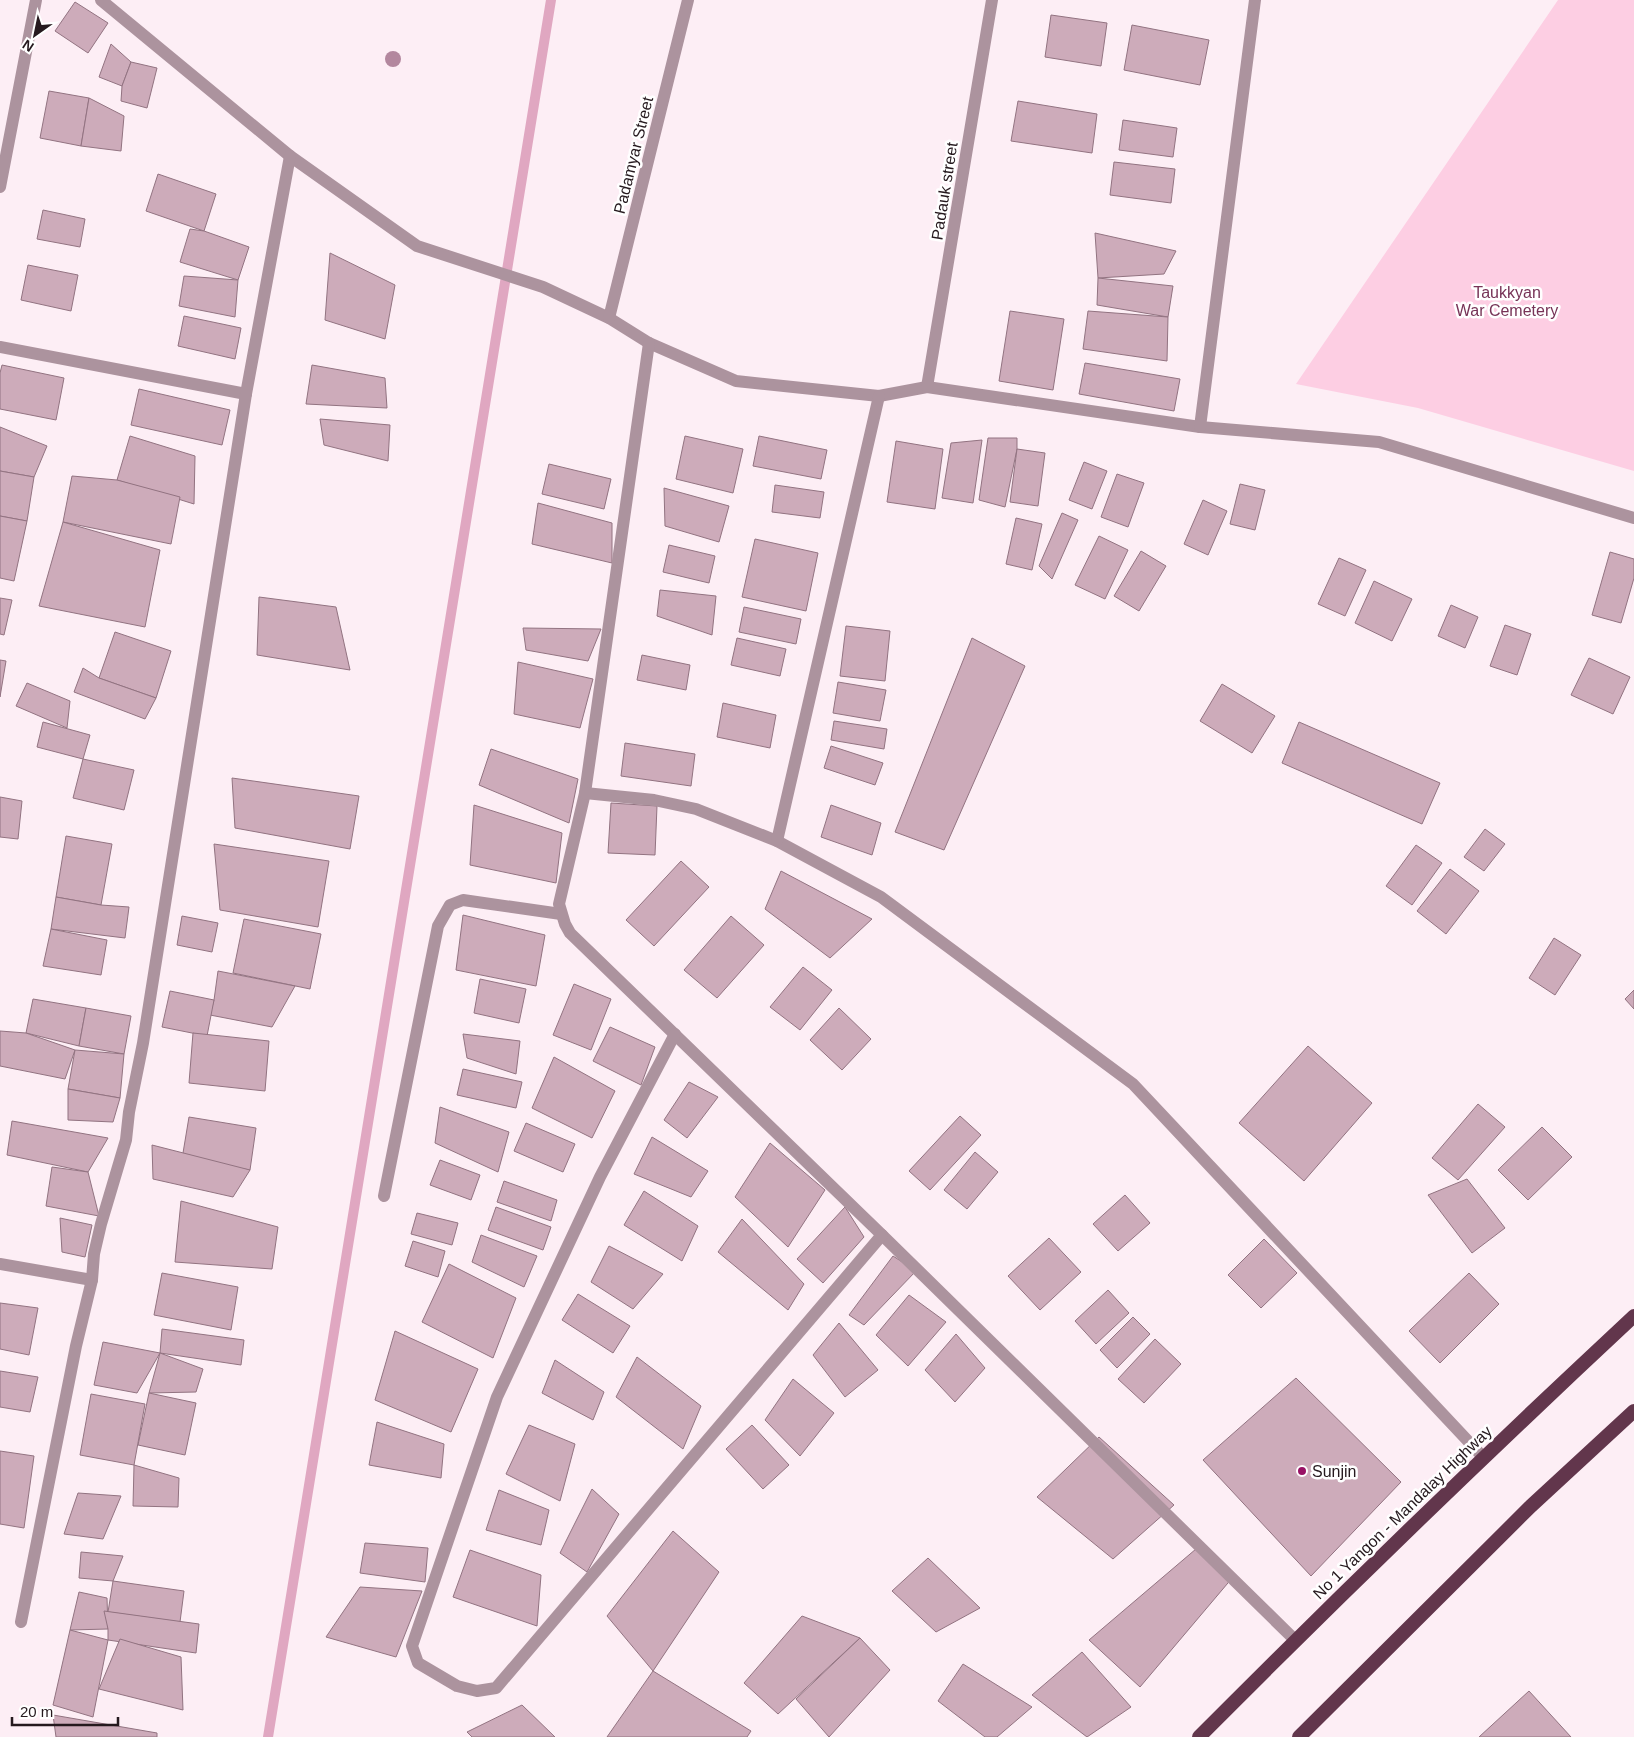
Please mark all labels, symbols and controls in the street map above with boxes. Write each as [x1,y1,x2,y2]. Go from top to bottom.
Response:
north arrow [10,10,60,60]
text: N [19,36,37,55]
street label: Padamyar Street [611,94,656,215]
street label: Padauk street [928,140,961,241]
park label: Taukkyan War Cemetery [1456,284,1558,319]
street label: No 1 Yangon - Mandalay Highway [1310,1422,1495,1602]
place label: Sunjin [1312,1463,1356,1480]
marker: Sunjin [1296,1465,1308,1477]
scale bar [12,1694,119,1726]
text: 20 m [20,1703,53,1720]

